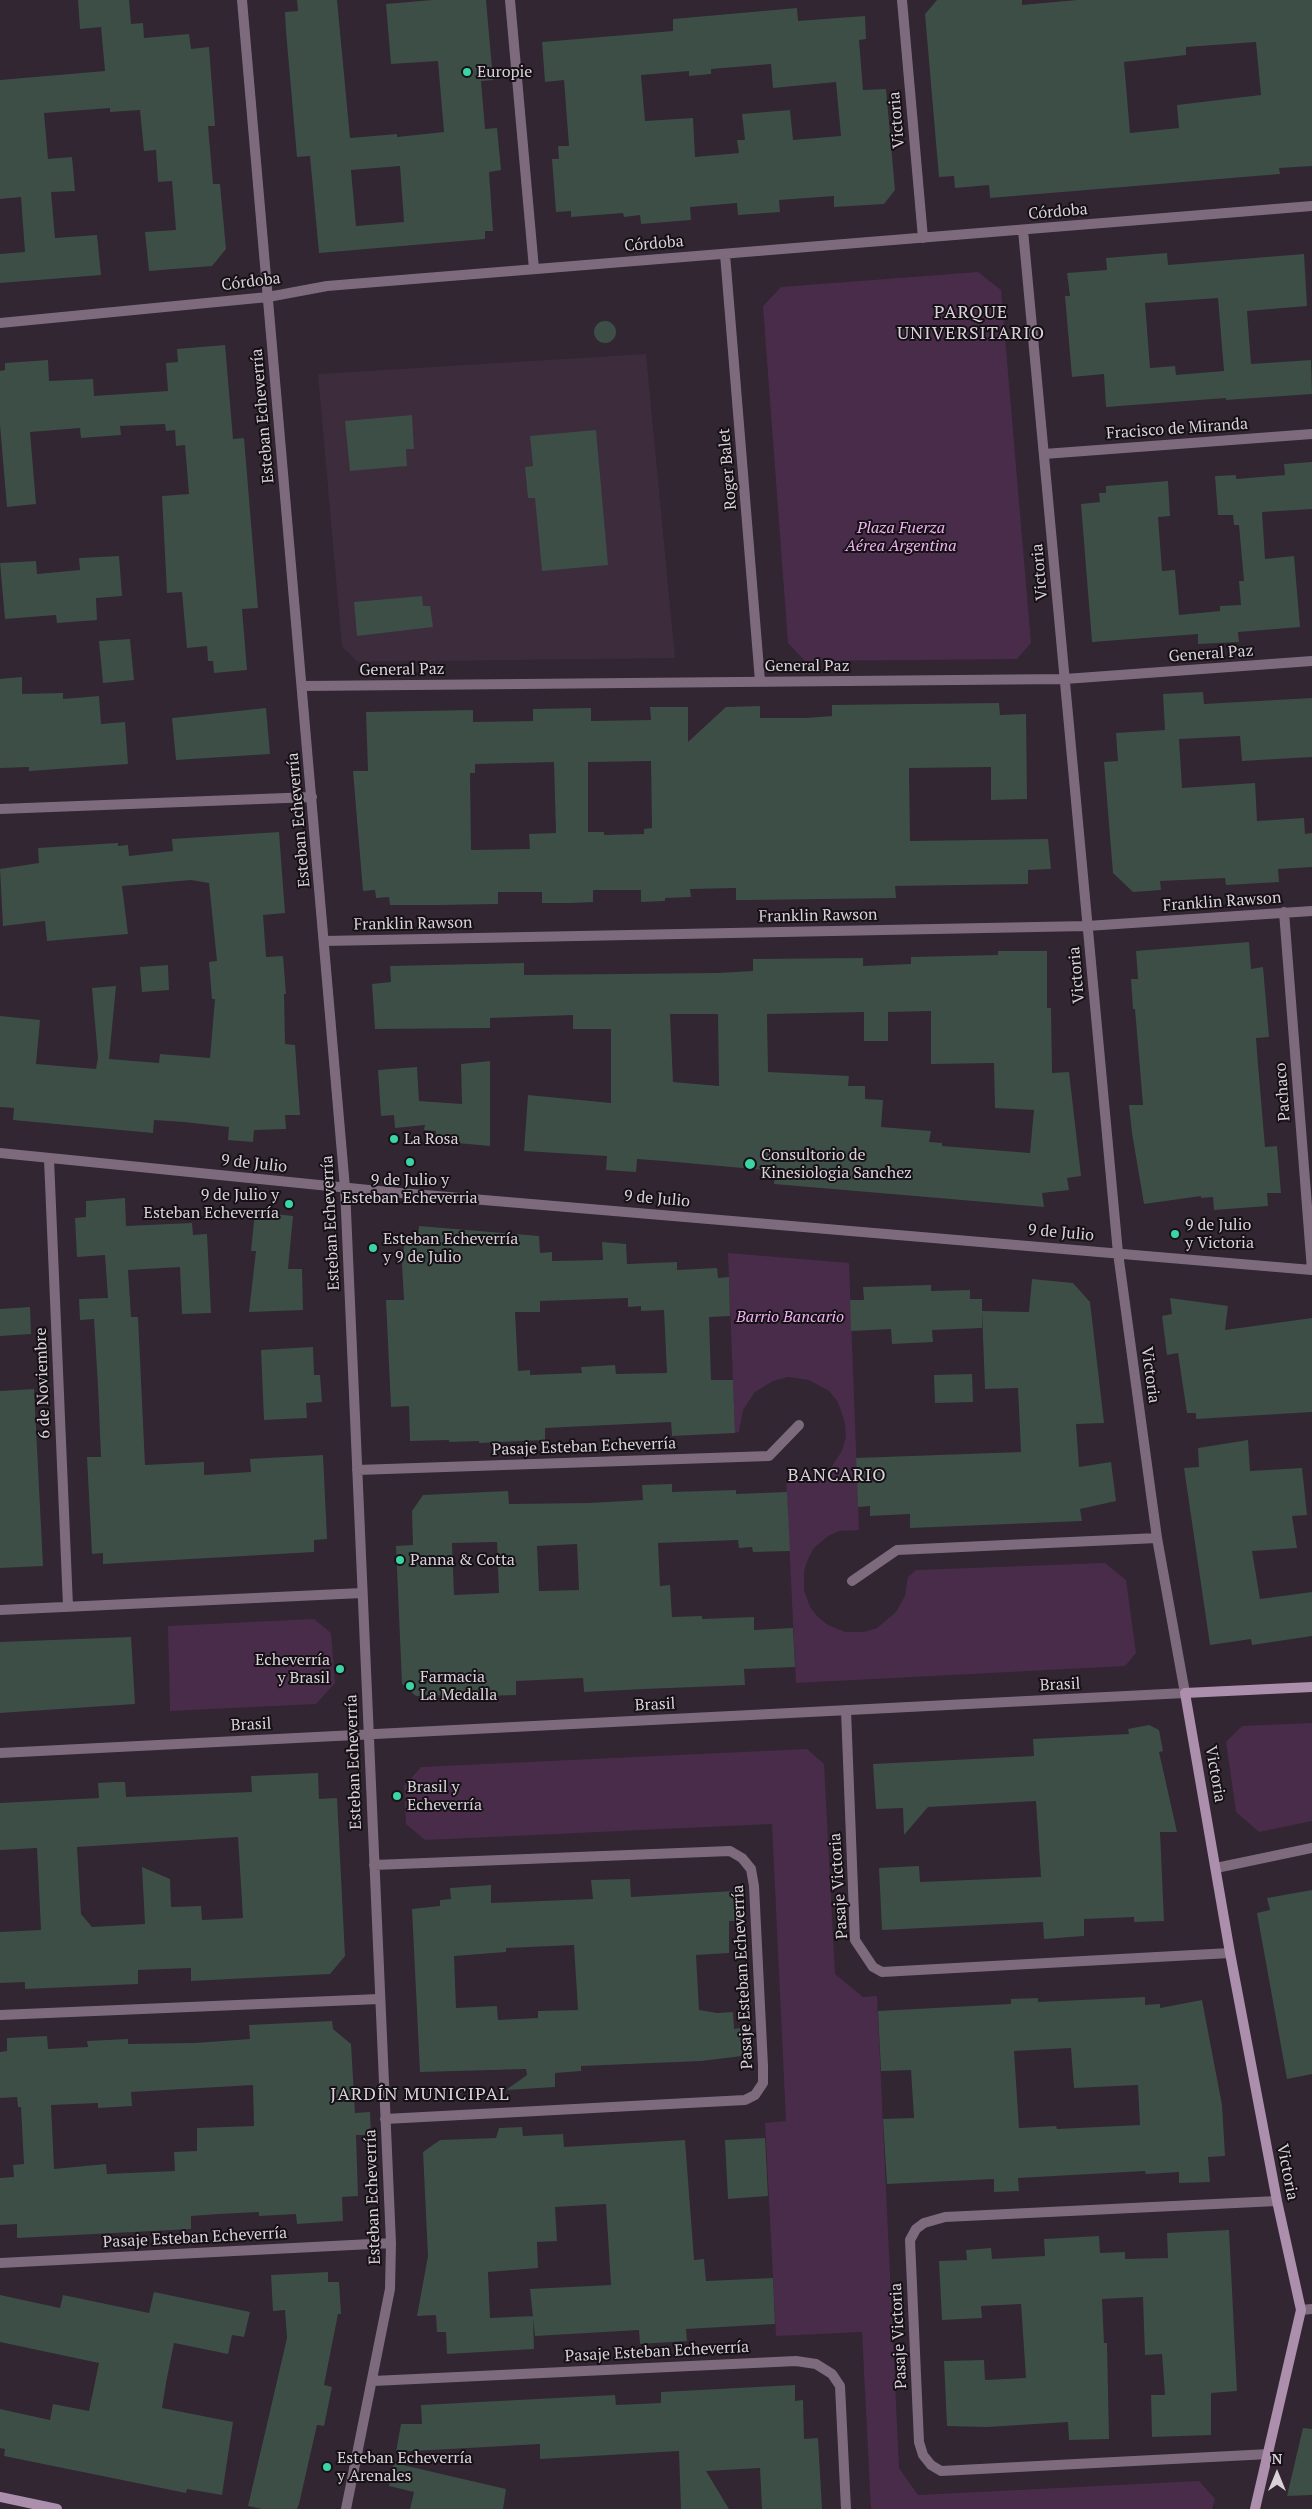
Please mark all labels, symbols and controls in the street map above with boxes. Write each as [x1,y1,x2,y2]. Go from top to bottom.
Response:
place label: Europie [477,62,532,82]
marker: Europie [461,66,473,78]
street label: Victoria [885,91,909,149]
street label: Córdoba [1028,200,1088,224]
street label: Córdoba [624,232,684,256]
street label: Córdoba [220,269,282,295]
district label: PARQUE UNIVERSITARIO [895,302,1047,344]
street label: Esteban Echeverría [248,348,278,484]
street label: Fracisco de Miranda [1105,414,1249,444]
street label: Roger Balet [715,427,741,511]
park label: Plaza Fuerza Aérea Argentina [845,518,957,556]
street label: Victoria [1028,543,1052,601]
street label: General Paz [1168,641,1254,667]
street label: General Paz [765,656,849,676]
street label: General Paz [359,660,445,680]
street label: Esteban Echeverría [284,752,314,888]
street label: Franklin Rawson [1162,888,1282,916]
street label: Franklin Rawson [758,905,878,927]
street label: Franklin Rawson [353,913,473,935]
street label: Victoria [1065,946,1089,1004]
street label: Pachaco [1271,1062,1295,1122]
place label: La Rosa [404,1129,458,1149]
marker: La Rosa [388,1133,400,1145]
place label: Consultorio de Kinesiologia Sanchez [761,1145,912,1183]
street label: 9 de Julio [220,1151,288,1177]
street label: Esteban Echeverría [318,1155,344,1291]
marker: 9 de Julio y Esteban Echeverria [404,1156,416,1168]
marker: Consultorio de Kinesiologia Sanchez [743,1157,757,1171]
place label: 9 de Julio y Esteban Echeverria [342,1170,478,1208]
place label: 9 de Julio y Esteban Echeverría [144,1185,279,1223]
street label: 9 de Julio [623,1187,691,1211]
marker: 9 de Julio y Esteban Echeverría [283,1198,295,1210]
place label: 9 de Julio y Victoria [1185,1215,1254,1253]
street label: 9 de Julio [1027,1221,1095,1245]
marker: 9 de Julio y Victoria [1169,1228,1181,1240]
place label: Esteban Echeverría y 9 de Julio [383,1229,518,1267]
marker: Esteban Echeverría y 9 de Julio [367,1242,379,1254]
park label: Barrio Bancario [736,1307,844,1327]
street label: 6 de Noviembre [31,1327,55,1439]
street label: Victoria [1137,1345,1163,1405]
street label: Pasaje Esteban Echeverría [491,1434,677,1460]
district label: BANCARIO [786,1465,888,1487]
place label: Panna & Cotta [410,1550,515,1570]
marker: Panna & Cotta [394,1554,406,1566]
place label: Echeverría y Brasil [255,1650,330,1688]
marker: Echeverría y Brasil [334,1663,346,1675]
place label: Farmacia La Medalla [420,1667,497,1705]
street label: Brasil [1039,1674,1081,1696]
marker: Farmacia La Medalla [404,1680,416,1692]
street label: Esteban Echeverría [342,1694,366,1830]
street label: Brasil [634,1694,676,1716]
street label: Brasil [230,1714,272,1736]
street label: Victoria [1201,1744,1229,1804]
place label: Brasil y Echeverría [407,1777,482,1815]
marker: Brasil y Echeverría [391,1790,403,1802]
street label: Pasaje Victoria [826,1832,852,1940]
street label: Pasaje Esteban Echeverría [729,1884,757,2070]
district label: JARDÍN MUNICIPAL [328,2084,512,2106]
street label: Esteban Echeverría [361,2129,385,2265]
street label: Victoria [1272,2142,1302,2202]
street label: Pasaje Esteban Echeverría [102,2224,288,2252]
street label: Pasaje Victoria [887,2282,911,2390]
street label: Pasaje Esteban Echeverría [564,2338,750,2366]
place label: Esteban Echeverría y Arenales [337,2448,472,2486]
north arrow [1252,2449,1302,2499]
text: N [1272,2449,1282,2468]
marker: Esteban Echeverría y Arenales [321,2461,333,2473]

